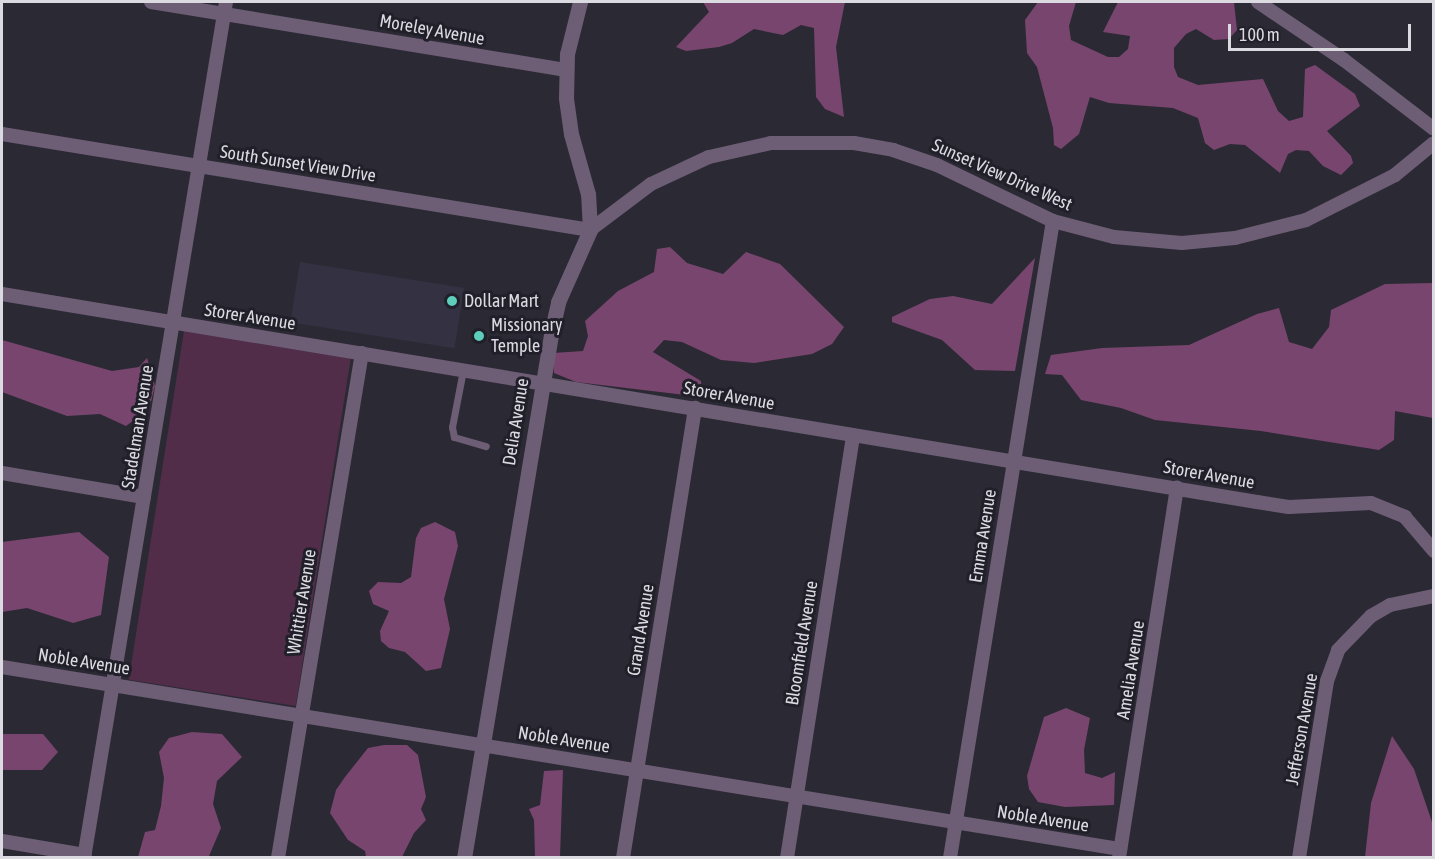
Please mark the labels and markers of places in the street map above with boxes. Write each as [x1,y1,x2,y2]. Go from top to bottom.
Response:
place label: Dollar Mart [464,290,539,312]
marker: Dollar Mart [445,294,459,308]
place label: Missionary Temple [491,315,562,358]
marker: Missionary Temple [472,329,486,343]

